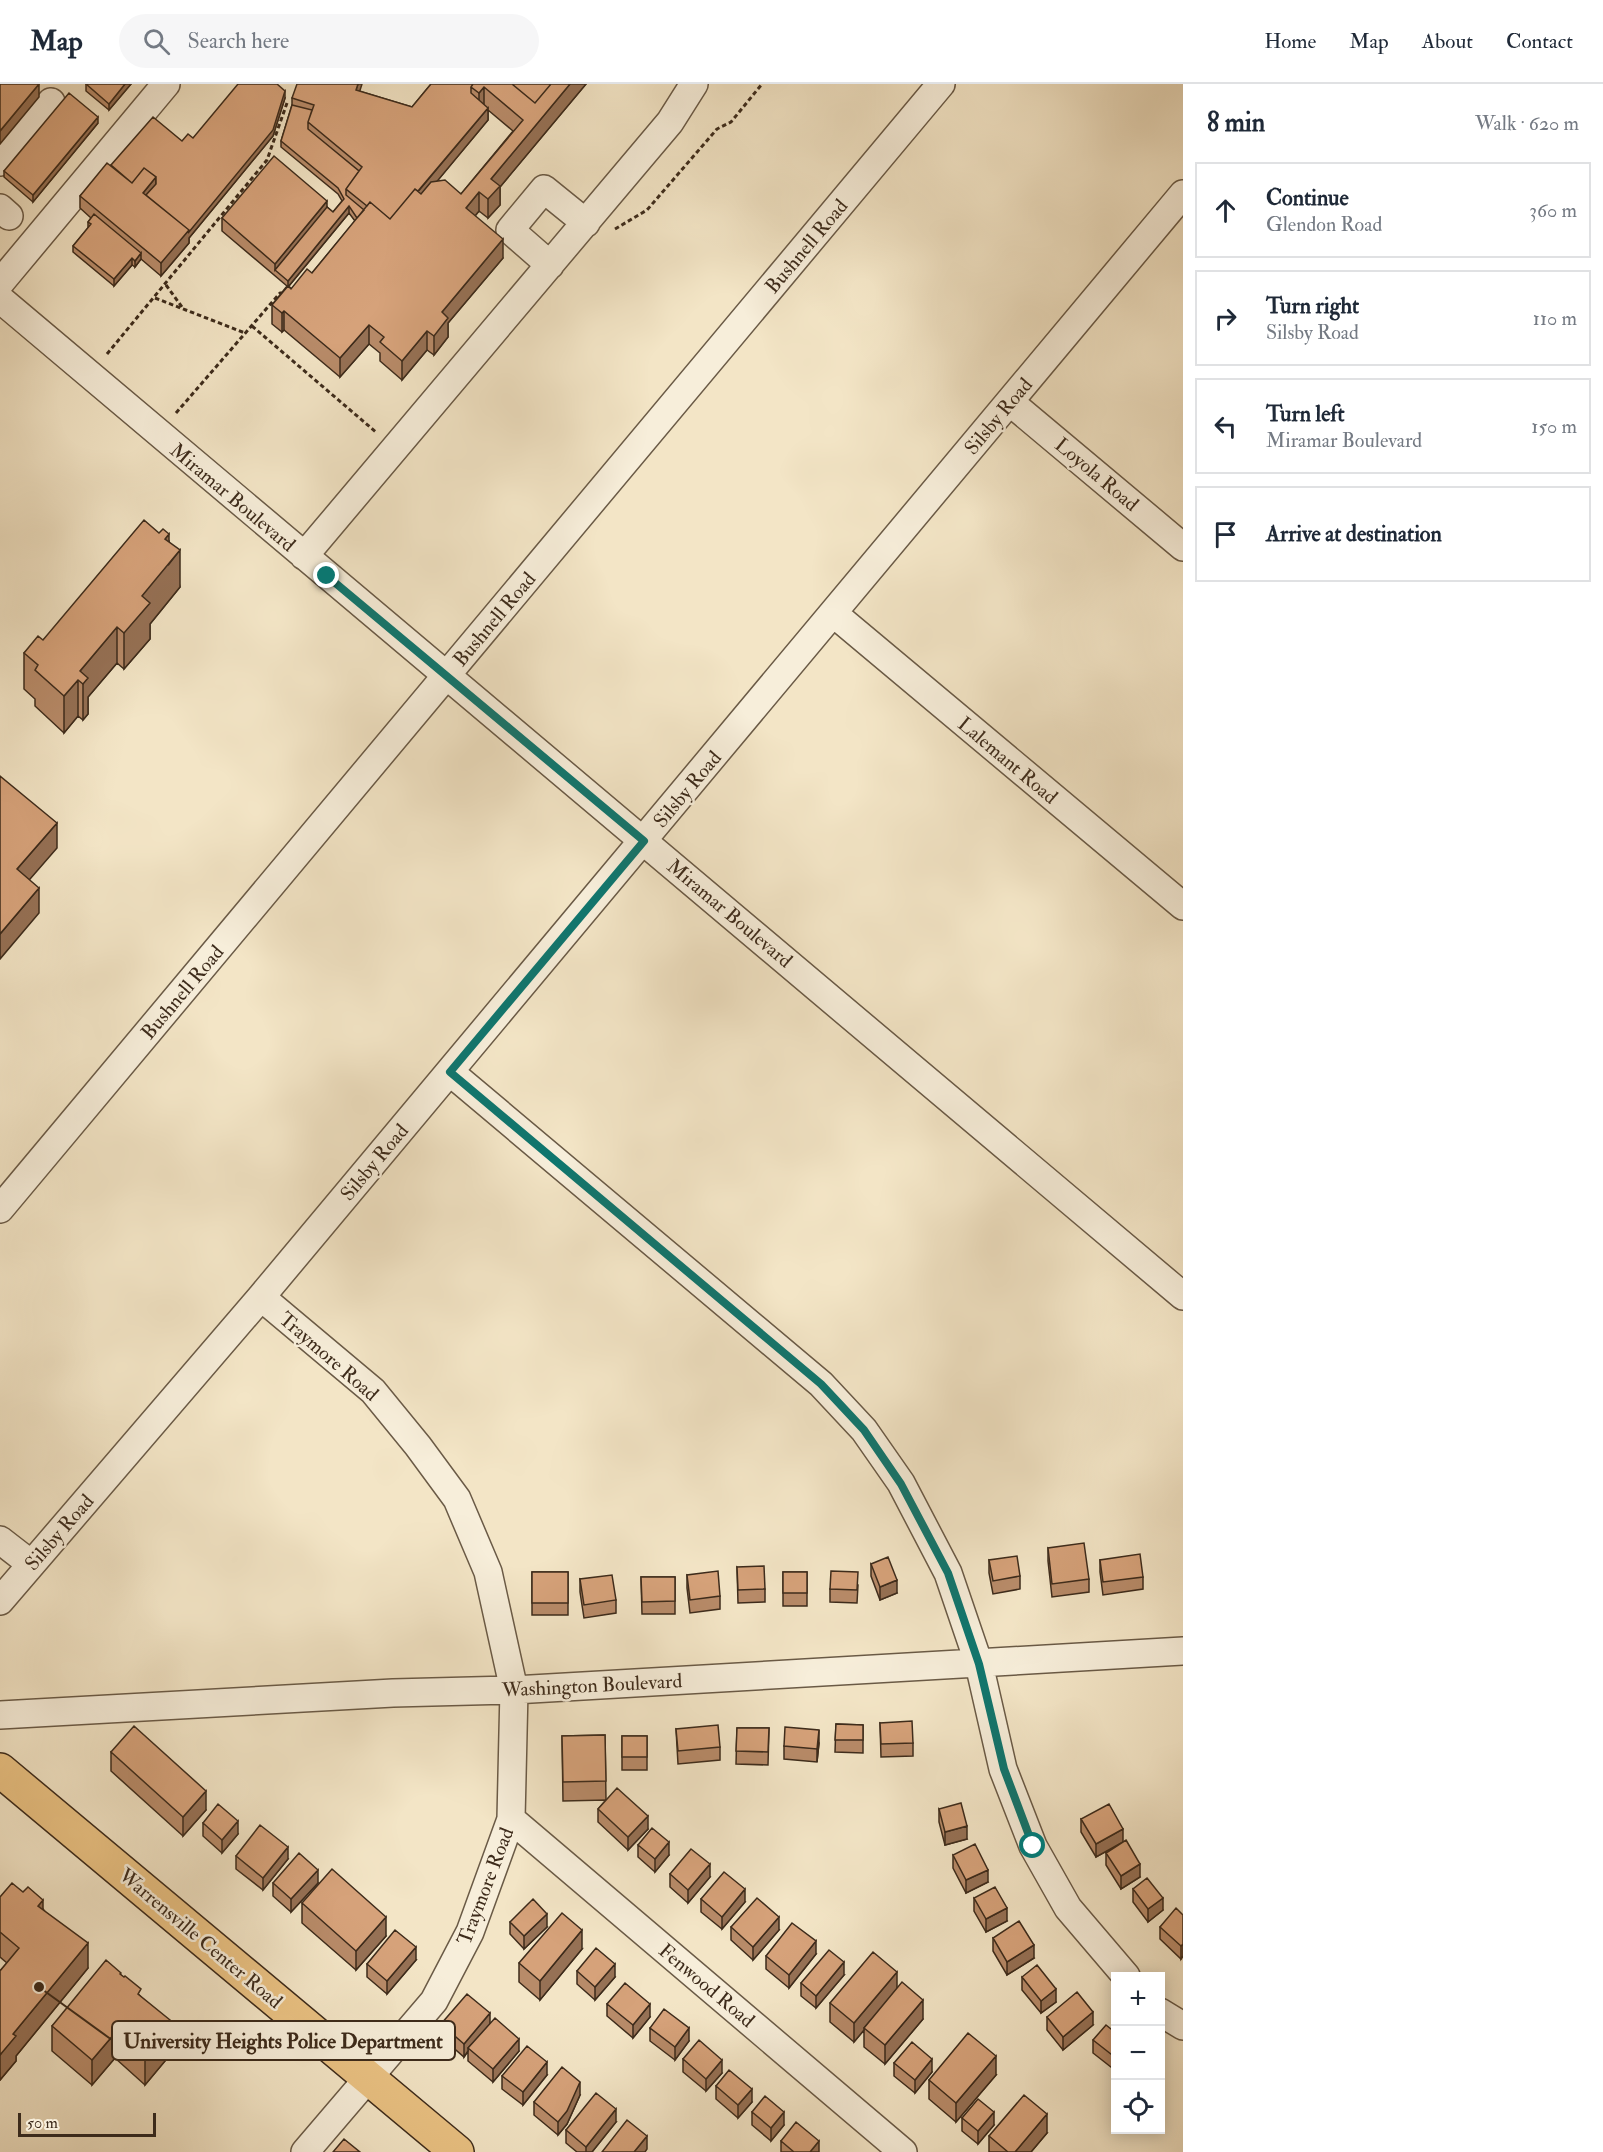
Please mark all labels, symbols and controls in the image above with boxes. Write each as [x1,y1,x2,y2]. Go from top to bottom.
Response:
search box [119,14,539,68]
text: Map [30,24,83,59]
icon: search [140,25,173,58]
text: Search here [188,27,289,55]
text: Home [1264,28,1316,55]
text: Map [1349,28,1389,55]
text: About [1422,28,1473,55]
text: Contact [1506,28,1573,55]
text: 8 min [1207,107,1265,139]
text: Walk · 620 m [1475,111,1579,136]
text: Continue [1266,184,1349,212]
street label: Bushnell Road [760,194,853,299]
icon: ahead [1209,194,1242,227]
text: 360 m [1529,198,1577,223]
text: Glendon Road [1266,212,1382,237]
text: Turn right [1266,292,1359,320]
icon: right [1209,302,1242,335]
text: 110 m [1533,306,1577,331]
text: Silsby Road [1266,320,1359,345]
street label: Silsby Road [959,373,1038,460]
text: Turn left [1266,400,1345,428]
icon: left [1209,410,1242,443]
text: 150 m [1531,414,1577,439]
text: Miramar Boulevard [1266,428,1422,453]
street label: Loyola Road [1050,432,1144,517]
street label: Miramar Boulevard [165,438,301,557]
icon: arrive [1209,518,1242,551]
text: Arrive at destination [1266,520,1442,548]
route end [313,562,339,588]
street label: Bushnell Road [448,567,541,672]
street label: Lalemant Road [953,711,1063,809]
street label: Silsby Road [648,746,727,833]
street label: Miramar Boulevard [662,854,798,973]
street label: Bushnell Road [136,940,229,1045]
street label: Silsby Road [335,1119,414,1206]
street label: Traymore Road [274,1306,384,1407]
street label: Silsby Road [19,1489,99,1576]
street label: Washington Boulevard [500,1668,683,1703]
street label: Traymore Road [452,1824,519,1948]
route start [1019,1832,1045,1858]
street label: Warrensville Center Road [113,1862,287,2014]
street label: Fenwood Road [654,1938,760,2033]
map controls [1111,1972,1165,2134]
button: + [1111,1972,1165,2026]
callout: University Heights Police Department [112,2021,455,2060]
button: − [1111,2026,1165,2080]
text: University Heights Police Department [123,2028,443,2055]
button: locate [1111,2080,1165,2134]
scale bar [18,2110,156,2138]
text: 50 m [27,2113,58,2133]

